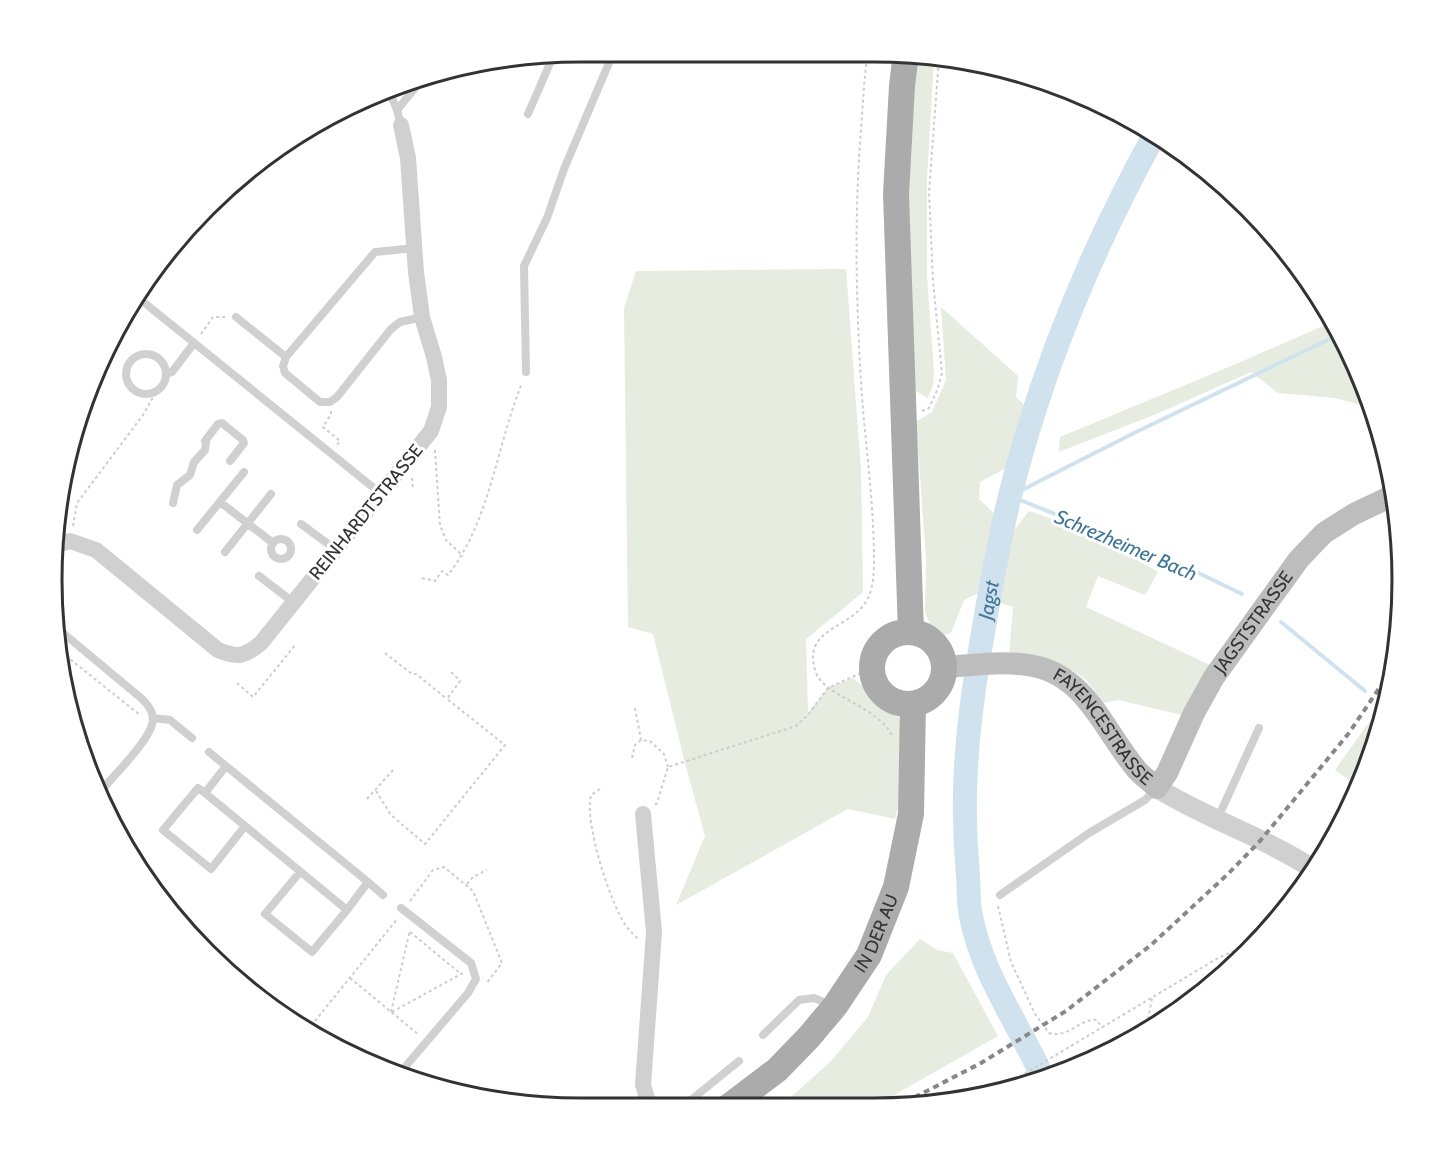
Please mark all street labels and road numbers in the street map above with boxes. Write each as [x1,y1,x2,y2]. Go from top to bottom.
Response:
street label: REINHARDTSTRASSE [305,440,427,584]
street label: JAGSTSTRASSE [1209,567,1298,678]
street label: FAYENCESTRASSE [1049,664,1157,790]
street label: IN DER AU [849,891,903,977]

